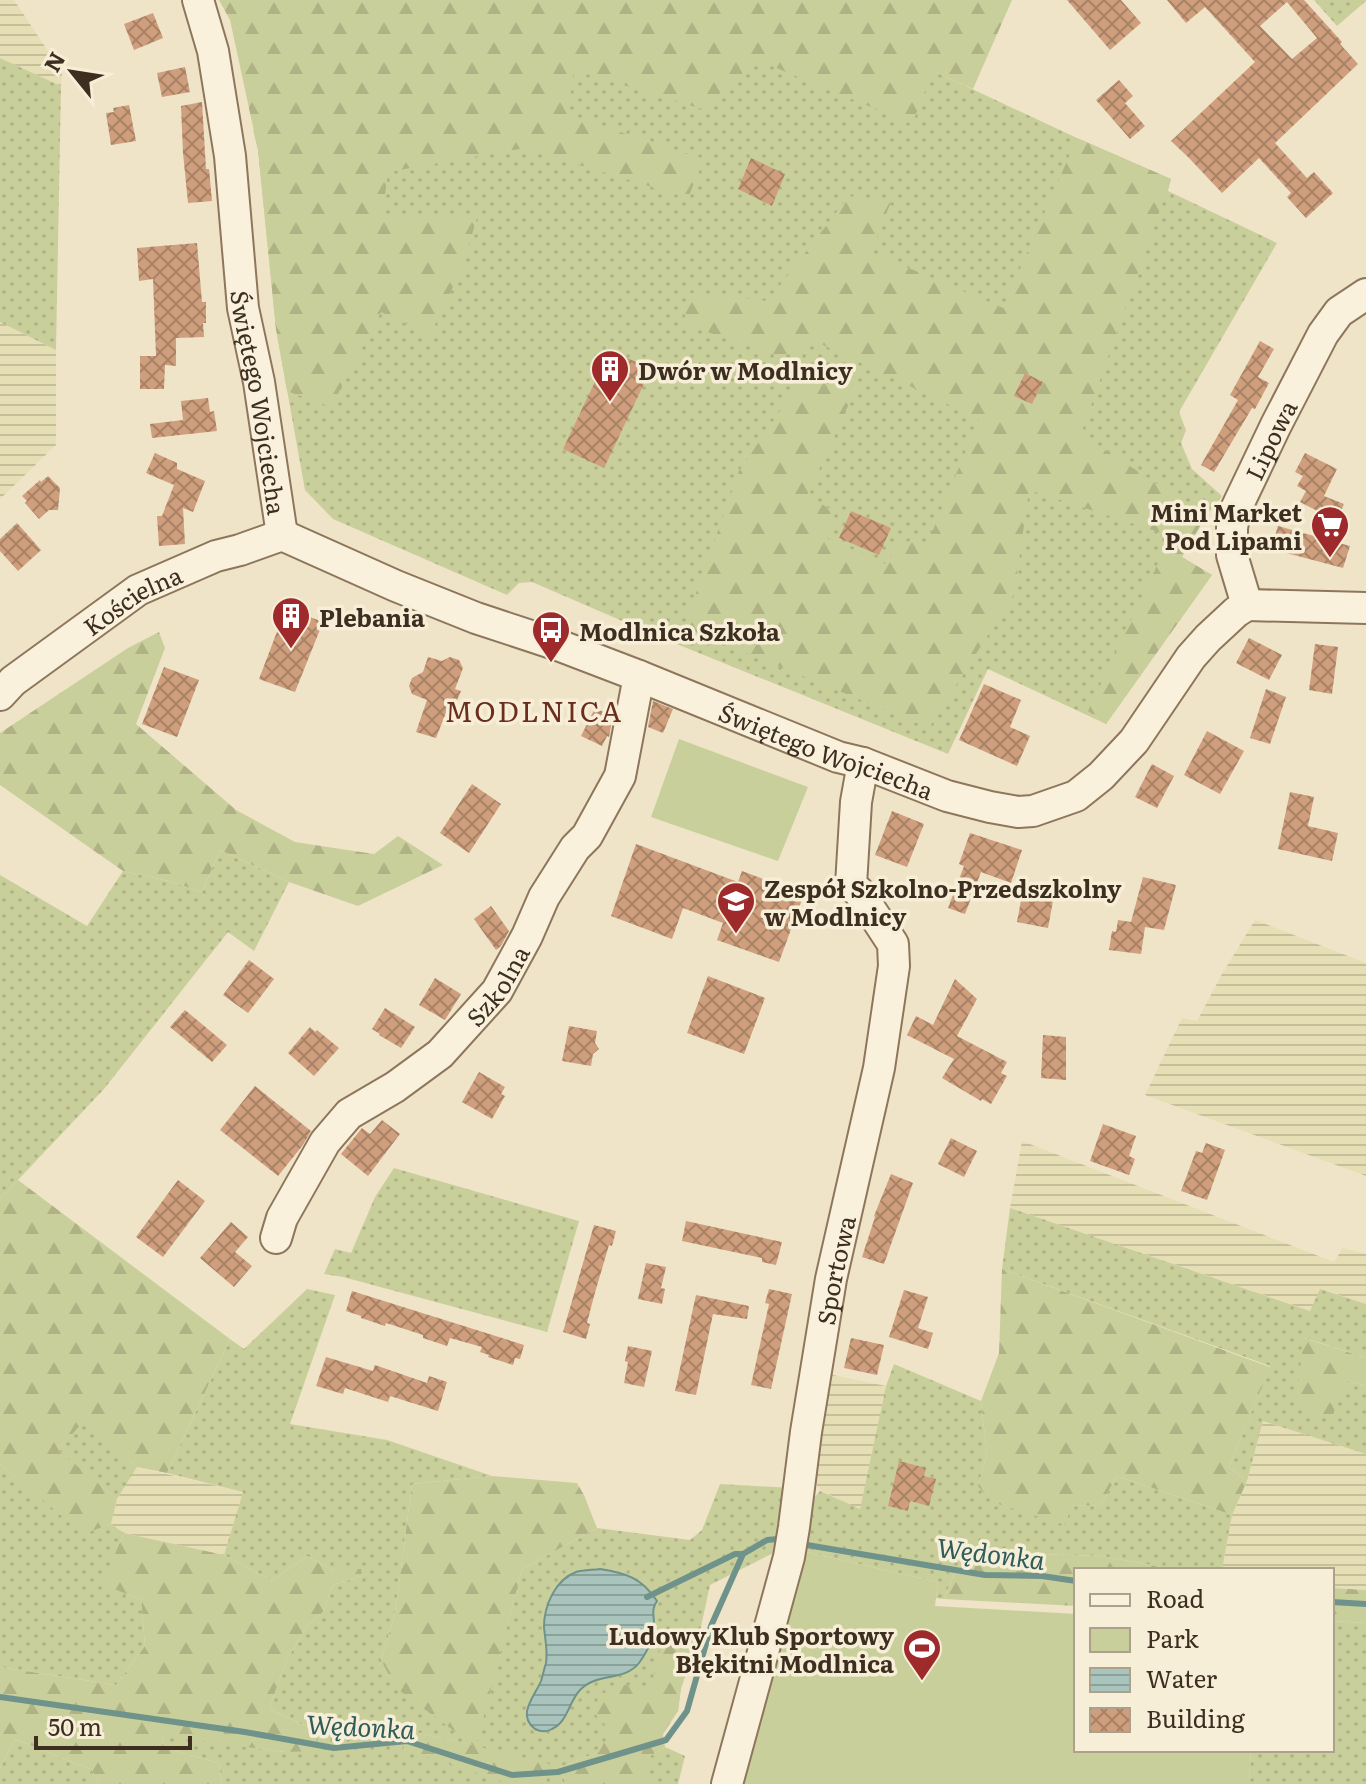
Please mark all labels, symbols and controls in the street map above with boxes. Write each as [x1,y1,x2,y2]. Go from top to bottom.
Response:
north arrow [32,32,112,112]
text: N [34,45,72,77]
street label: Świętego Wojciecha [224,289,296,517]
building icon: Dwór w Modlnicy [589,348,631,403]
place label: Dwór w Modlnicy [638,352,853,387]
street label: Lipowa [1235,393,1304,485]
place label: Mini Market Pod Lipami [1150,494,1302,557]
supermarket icon: Mini Market Pod Lipami [1309,504,1351,559]
street label: Kościelna [75,556,187,643]
building icon: Plebania [270,595,312,650]
place label: Plebania [319,599,425,634]
bus stop icon: Modlnica Szkoła [530,609,572,664]
place label: Modlnica Szkoła [579,613,780,648]
district label: MODLNICA [445,689,623,731]
street label: Świętego Wojciecha [714,693,939,807]
place label: Zespół Szkolno-Przedszkolny w Modlnicy [764,870,1122,933]
school or university icon: Zespół Szkolno-Przedszkolny w Modlnicy [715,880,757,935]
street label: Szkolna [457,938,536,1033]
street label: Sportowa [806,1212,863,1327]
water label: Wędonka [935,1526,1047,1578]
legend [1074,1568,1334,1752]
text: Road [1146,1580,1205,1615]
place label: Ludowy Klub Sportowy Błękitni Modlnica [609,1617,894,1680]
text: Park [1146,1620,1199,1655]
sports icon: Ludowy Klub Sportowy Błękitni Modlnica [901,1627,943,1682]
text: Water [1146,1660,1218,1695]
scale bar [36,1700,190,1750]
text: Building [1146,1700,1245,1735]
water label: Wędonka [306,1703,416,1747]
text: 50 m [48,1708,102,1743]

